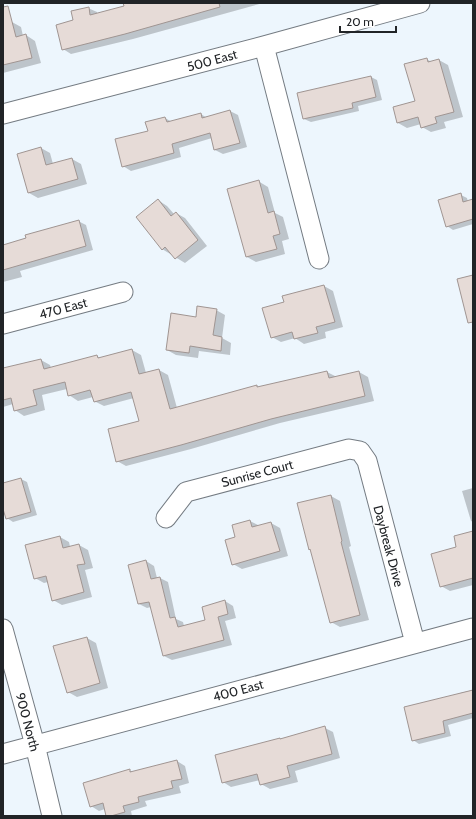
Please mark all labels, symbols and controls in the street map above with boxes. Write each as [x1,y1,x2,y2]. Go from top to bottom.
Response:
scale bar [340,8,396,34]
text: 20 m [346,14,374,29]
street label: 500 East [185,45,239,74]
street label: 470 East [37,294,89,322]
street label: Sunrise Court [219,456,295,490]
street label: Daybreak Drive [370,503,408,589]
street label: 400 East [211,675,266,704]
street label: 900 North [12,691,44,753]

